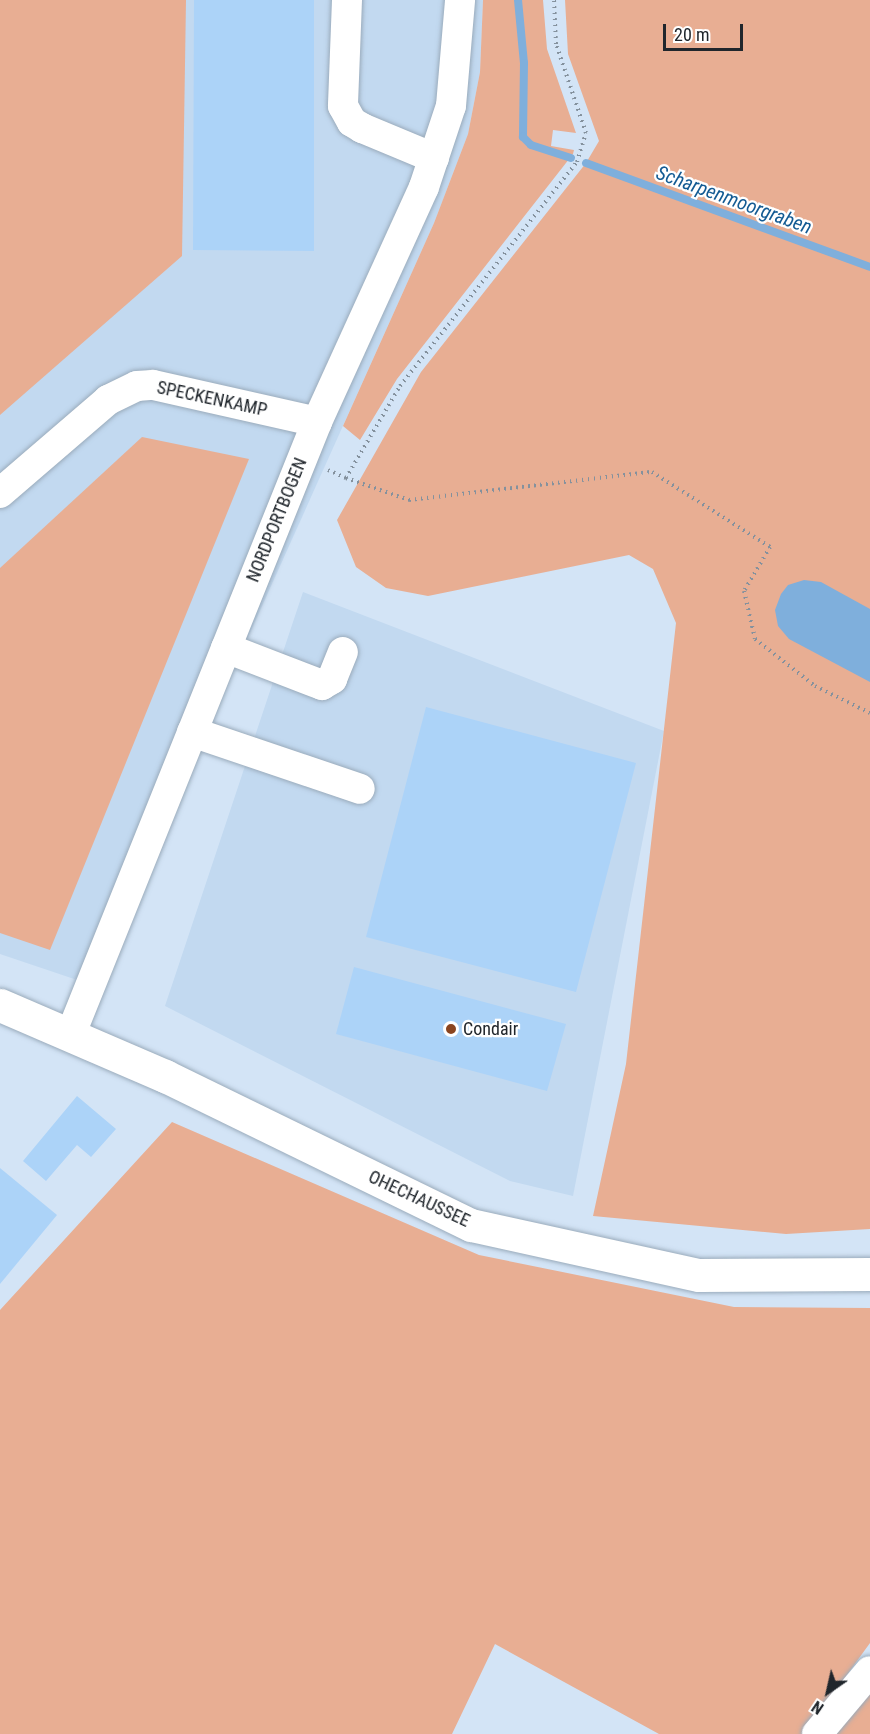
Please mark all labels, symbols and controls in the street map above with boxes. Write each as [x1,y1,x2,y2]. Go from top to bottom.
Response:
scale bar [666,12,746,50]
text: 20 m [674,24,709,45]
water label: Scharpenmoorgraben [653,161,815,239]
street label: SPECKENKAMP [155,377,269,421]
street label: NORDPORTBOGEN [242,455,312,585]
place label: Condair [463,1018,518,1040]
marker: Condair [444,1022,458,1036]
street label: OHECHAUSSEE [365,1166,473,1232]
north arrow [798,1662,858,1722]
text: N [808,1697,827,1718]

